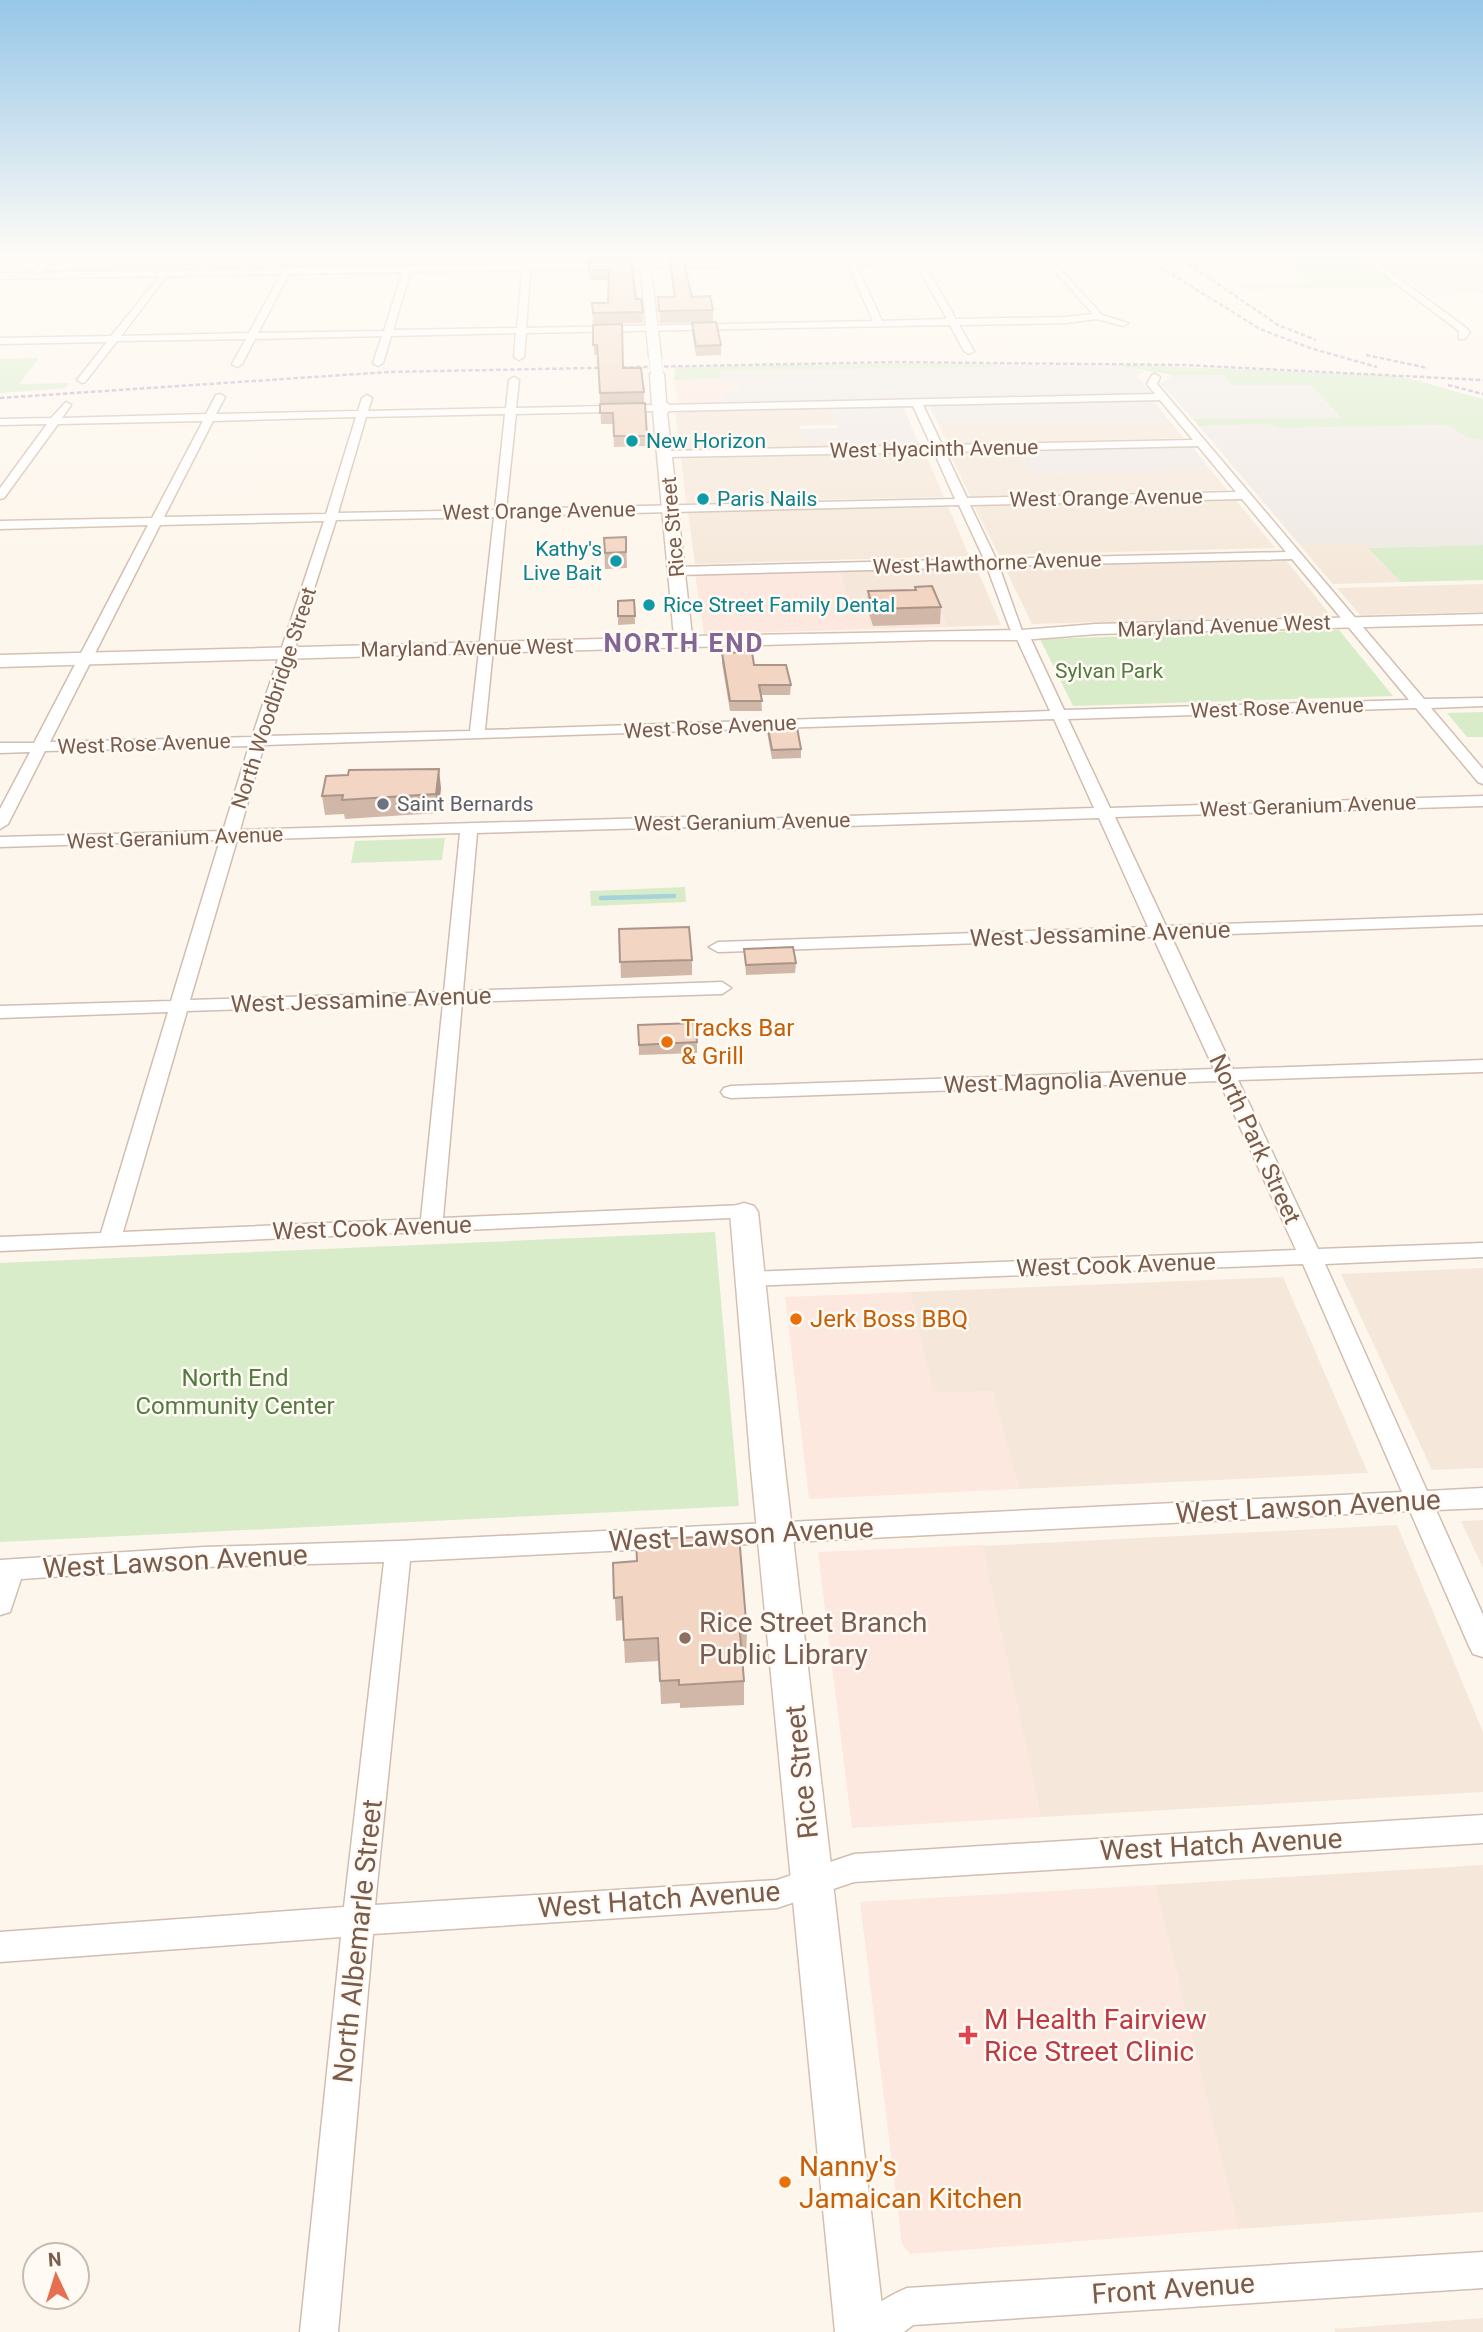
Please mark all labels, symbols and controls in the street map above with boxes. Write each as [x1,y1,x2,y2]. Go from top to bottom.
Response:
place label: New Horizon [646,429,766,453]
marker: New Horizon [624,433,640,449]
street label: West Hyacinth Avenue [830,435,1038,463]
street label: Rice Street [657,476,689,578]
street label: West Orange Avenue [1009,484,1203,512]
place label: Paris Nails [717,487,817,511]
marker: Paris Nails [695,491,711,507]
street label: West Orange Avenue [442,497,636,525]
place label: Kathy's Live Bait [523,537,602,585]
street label: West Hawthorne Avenue [872,547,1102,579]
marker: Kathy's Live Bait [608,553,624,569]
street label: North Woodbridge Street [227,584,321,812]
place label: Rice Street Family Dental [663,593,895,617]
marker: Rice Street Family Dental [641,597,657,613]
street label: Maryland Avenue West [1117,610,1331,642]
district label: NORTH END [604,628,764,658]
street label: Maryland Avenue West [360,634,574,662]
park label: Sylvan Park [1055,659,1163,683]
street label: West Rose Avenue [1190,693,1364,723]
street label: West Rose Avenue [623,710,797,744]
street label: West Rose Avenue [57,729,231,759]
street label: West Geranium Avenue [1199,790,1417,822]
place label: Saint Bernards [397,792,534,816]
marker: Saint Bernards [375,796,391,812]
street label: West Geranium Avenue [634,808,850,836]
street label: West Geranium Avenue [66,822,284,854]
street label: West Jessamine Avenue [969,915,1231,953]
street label: West Jessamine Avenue [230,981,492,1019]
place label: Tracks Bar & Grill [681,1014,794,1070]
marker: Tracks Bar & Grill [659,1034,675,1050]
street label: North Park Street [1203,1050,1307,1229]
street label: West Magnolia Avenue [943,1063,1187,1099]
street label: West Cook Avenue [272,1211,472,1245]
street label: West Cook Avenue [1016,1248,1216,1282]
place label: Jerk Boss BBQ [810,1305,968,1333]
marker: Jerk Boss BBQ [788,1311,804,1327]
park label: North End Community Center [135,1364,335,1420]
street label: West Lawson Avenue [1175,1483,1441,1530]
street label: West Lawson Avenue [608,1511,874,1558]
street label: West Lawson Avenue [42,1538,308,1585]
place label: Rice Street Branch Public Library [699,1606,927,1671]
marker: Rice Street Branch Public Library [677,1630,693,1646]
street label: Rice Street [778,1703,825,1840]
street label: North Albemarle Street [326,1798,389,2085]
street label: West Hatch Avenue [1099,1822,1343,1867]
street label: West Hatch Avenue [537,1875,781,1924]
place label: M Health Fairview Rice Street Clinic [984,2003,1207,2068]
marker: M Health Fairview Rice Street Clinic [958,2025,978,2045]
place label: Nanny's Jamaican Kitchen [799,2150,1023,2215]
marker: Nanny's Jamaican Kitchen [777,2174,793,2190]
north arrow [21,2241,91,2311]
text: N [47,2248,62,2271]
street label: Front Avenue [1090,2266,1256,2311]

